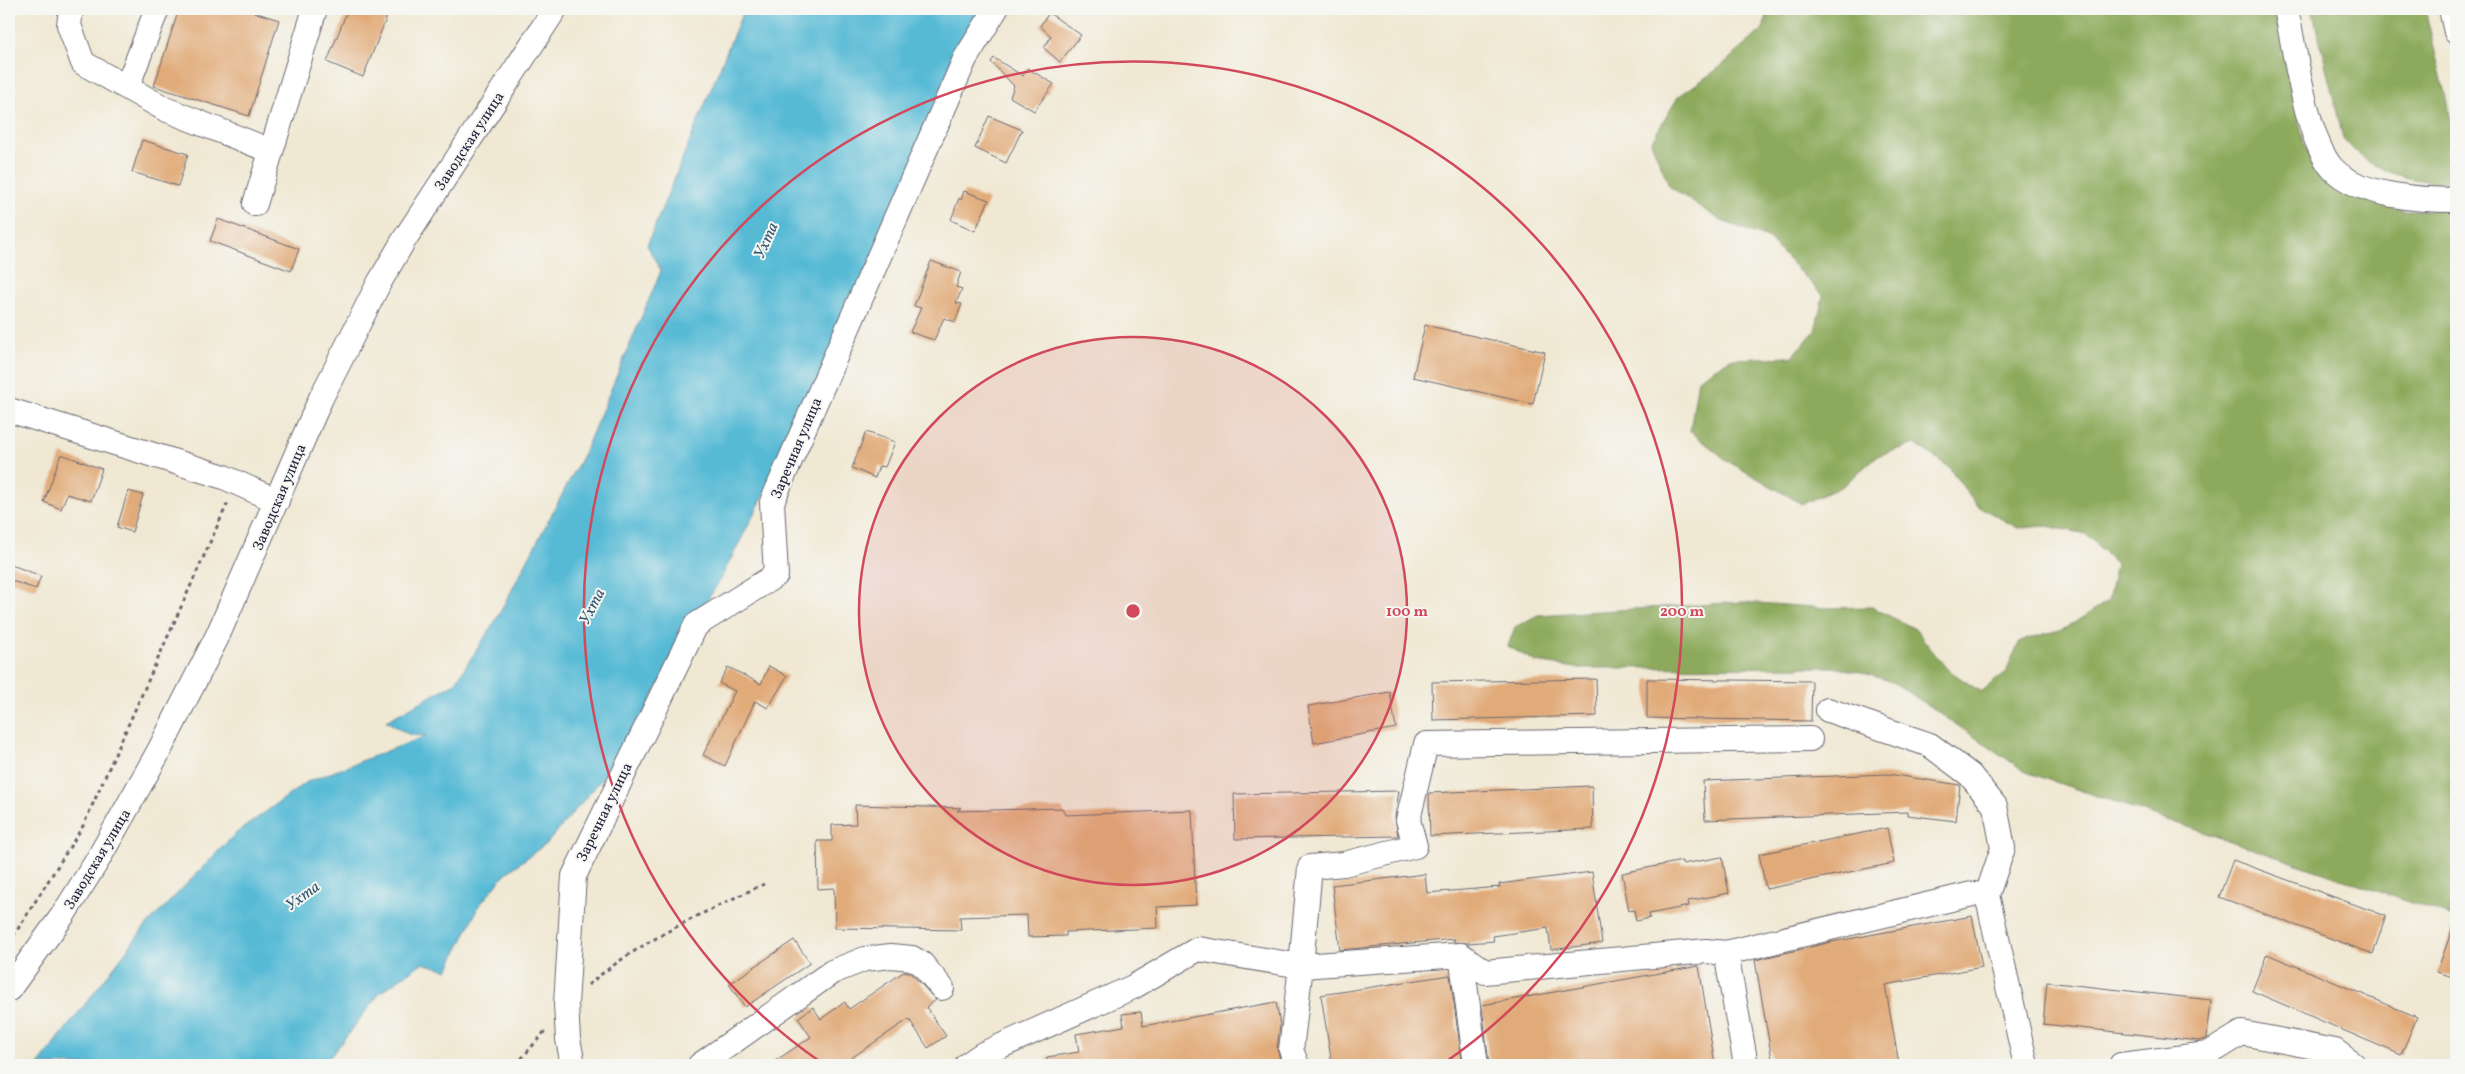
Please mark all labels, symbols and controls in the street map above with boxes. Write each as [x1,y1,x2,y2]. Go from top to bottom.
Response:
street label: Заводская улица [430,88,510,196]
water label: Ухта [749,219,785,262]
street label: Заречная улица [767,395,828,502]
street label: Заводская улица [248,441,312,554]
water label: Ухта [574,585,611,629]
centre of rings [1124,602,1142,620]
text: 100 m [1386,602,1429,623]
text: 200 m [1660,602,1704,623]
street label: Заречная улица [572,759,638,866]
street label: Заводская улица [60,805,137,914]
water label: Ухта [282,876,325,917]

